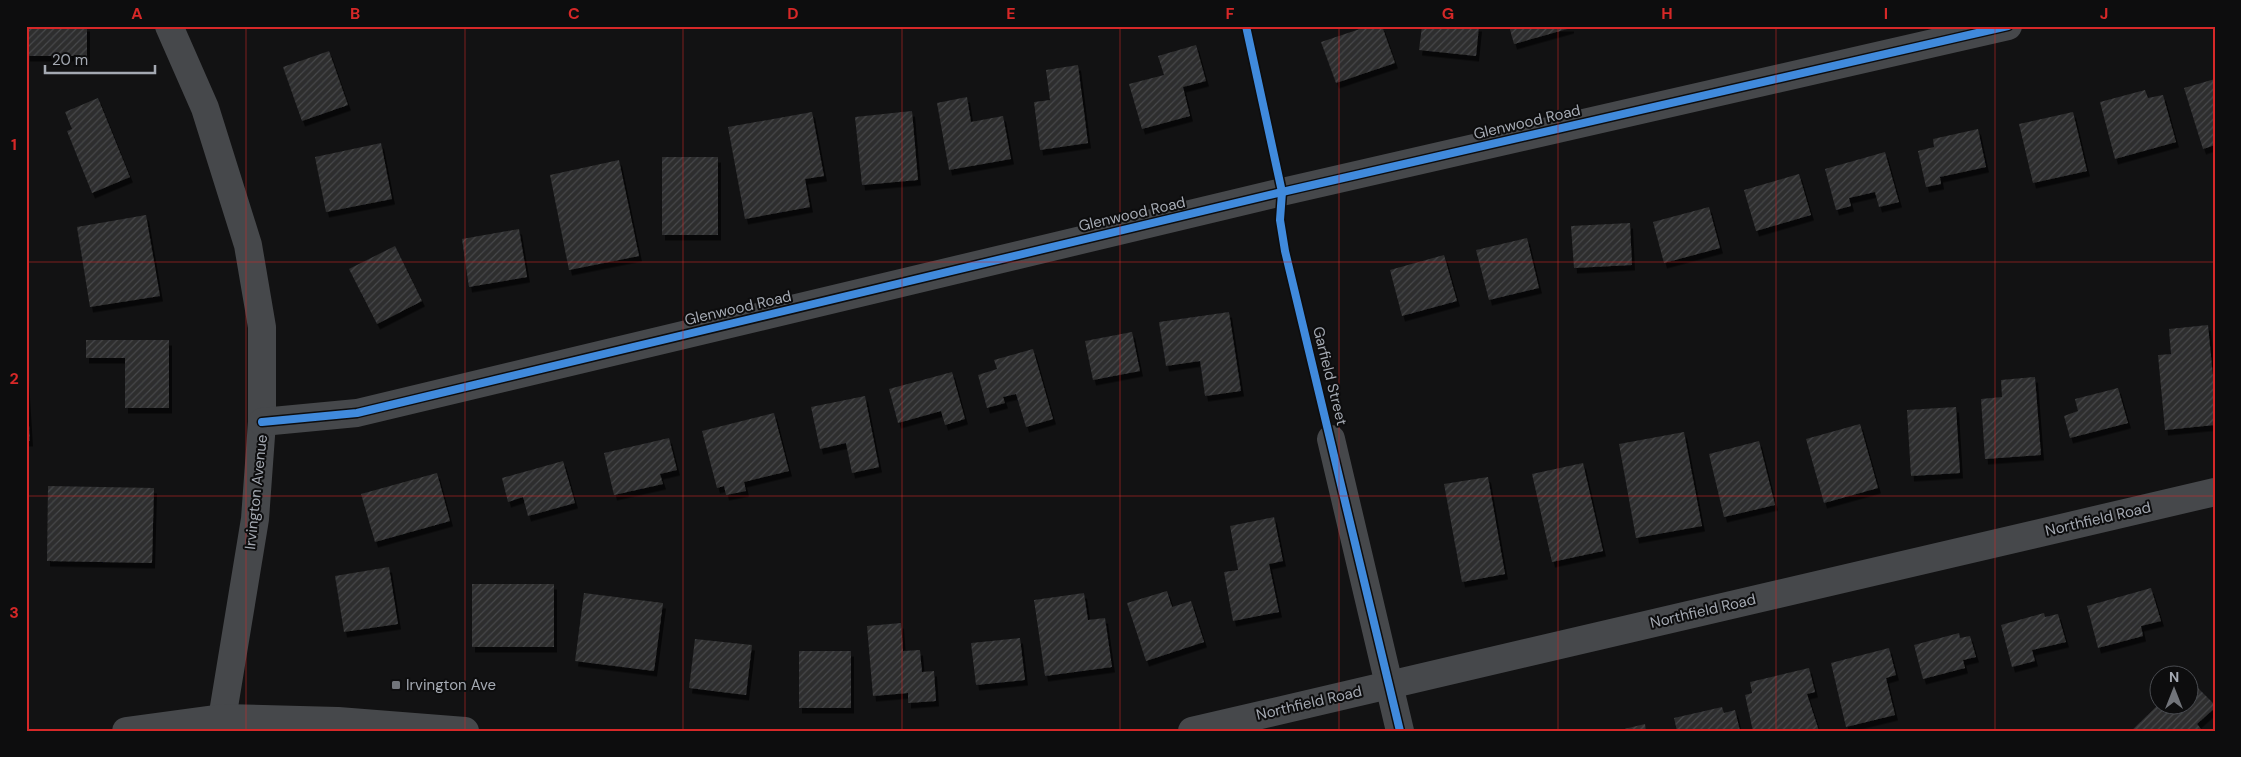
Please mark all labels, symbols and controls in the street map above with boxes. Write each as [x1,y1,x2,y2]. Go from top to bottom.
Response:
text: A [131,3,143,24]
text: B [350,3,360,24]
text: C [568,3,580,24]
text: D [787,3,799,24]
text: E [1006,3,1016,24]
text: F [1226,3,1235,24]
text: G [1442,3,1454,24]
text: H [1661,3,1673,24]
text: I [1884,3,1888,24]
text: J [2100,3,2108,24]
scale bar [45,42,155,74]
text: 20 m [52,50,88,70]
street label: Glenwood Road [1472,100,1582,144]
text: 1 [11,134,17,155]
street label: Glenwood Road [1077,192,1187,236]
street label: Glenwood Road [683,286,793,330]
street label: Garfield Street [1308,324,1352,428]
text: 2 [9,368,19,389]
street label: Irvington Avenue [240,433,272,551]
street label: Northfield Road [2043,497,2153,541]
street label: Northfield Road [1648,589,1758,633]
text: 3 [9,602,19,623]
north arrow [2148,664,2198,714]
text: N [2169,668,2179,686]
place label: Irvington Ave [406,675,496,695]
marker: Irvington Ave [390,679,402,691]
street label: Northfield Road [1254,681,1364,725]

